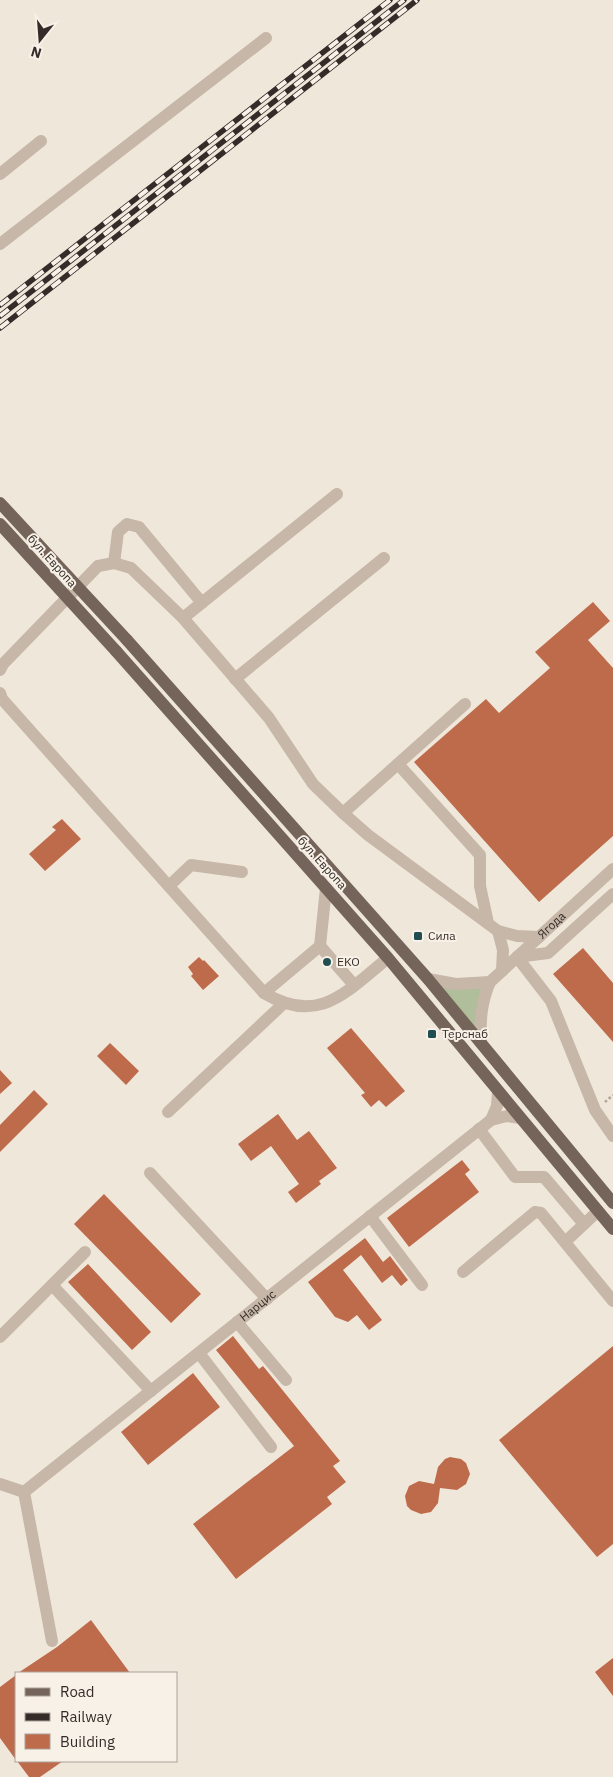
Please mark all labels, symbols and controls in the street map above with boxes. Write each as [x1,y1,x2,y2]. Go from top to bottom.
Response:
north arrow [15,15,65,65]
text: N [29,42,44,63]
street label: бул. Европа [25,531,80,591]
street label: бул. Европа [295,833,350,893]
street label: Ягода [534,908,569,942]
place label: Сила [428,928,456,943]
marker: Сила [412,930,424,942]
place label: EKO [337,954,360,969]
marker: EKO [321,956,333,968]
place label: Терснаб [442,1026,488,1041]
marker: Терснаб [426,1028,438,1040]
street label: Нарцис [236,1286,279,1324]
legend [15,1672,178,1762]
text: Road [60,1682,95,1701]
text: Railway [60,1707,113,1726]
text: Building [60,1732,115,1751]

